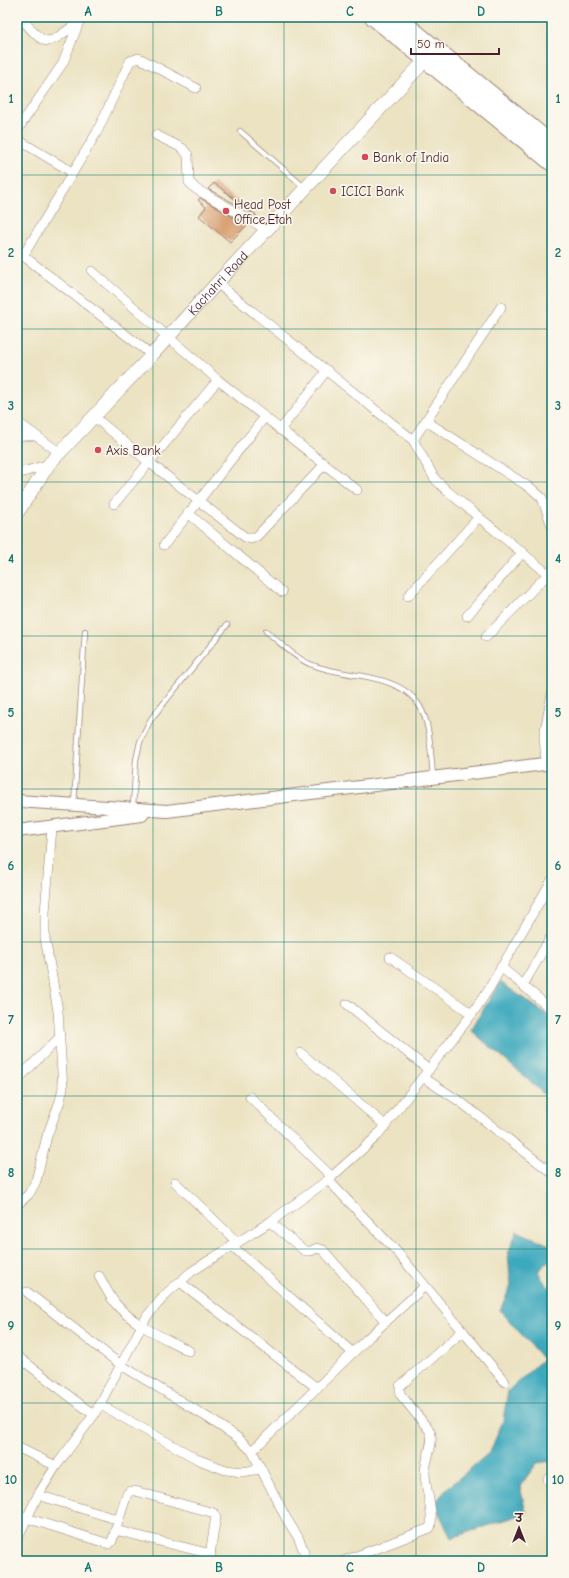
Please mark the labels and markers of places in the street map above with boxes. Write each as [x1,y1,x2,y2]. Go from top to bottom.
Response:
place label: Bank of India [373,150,449,165]
marker: Bank of India [360,152,370,162]
place label: ICICI Bank [341,184,405,199]
marker: ICICI Bank [328,186,338,196]
place label: Head Post Office,Etah [234,197,292,227]
marker: Head Post Office,Etah [221,206,231,216]
place label: Axis Bank [106,443,161,458]
marker: Axis Bank [93,445,103,455]

